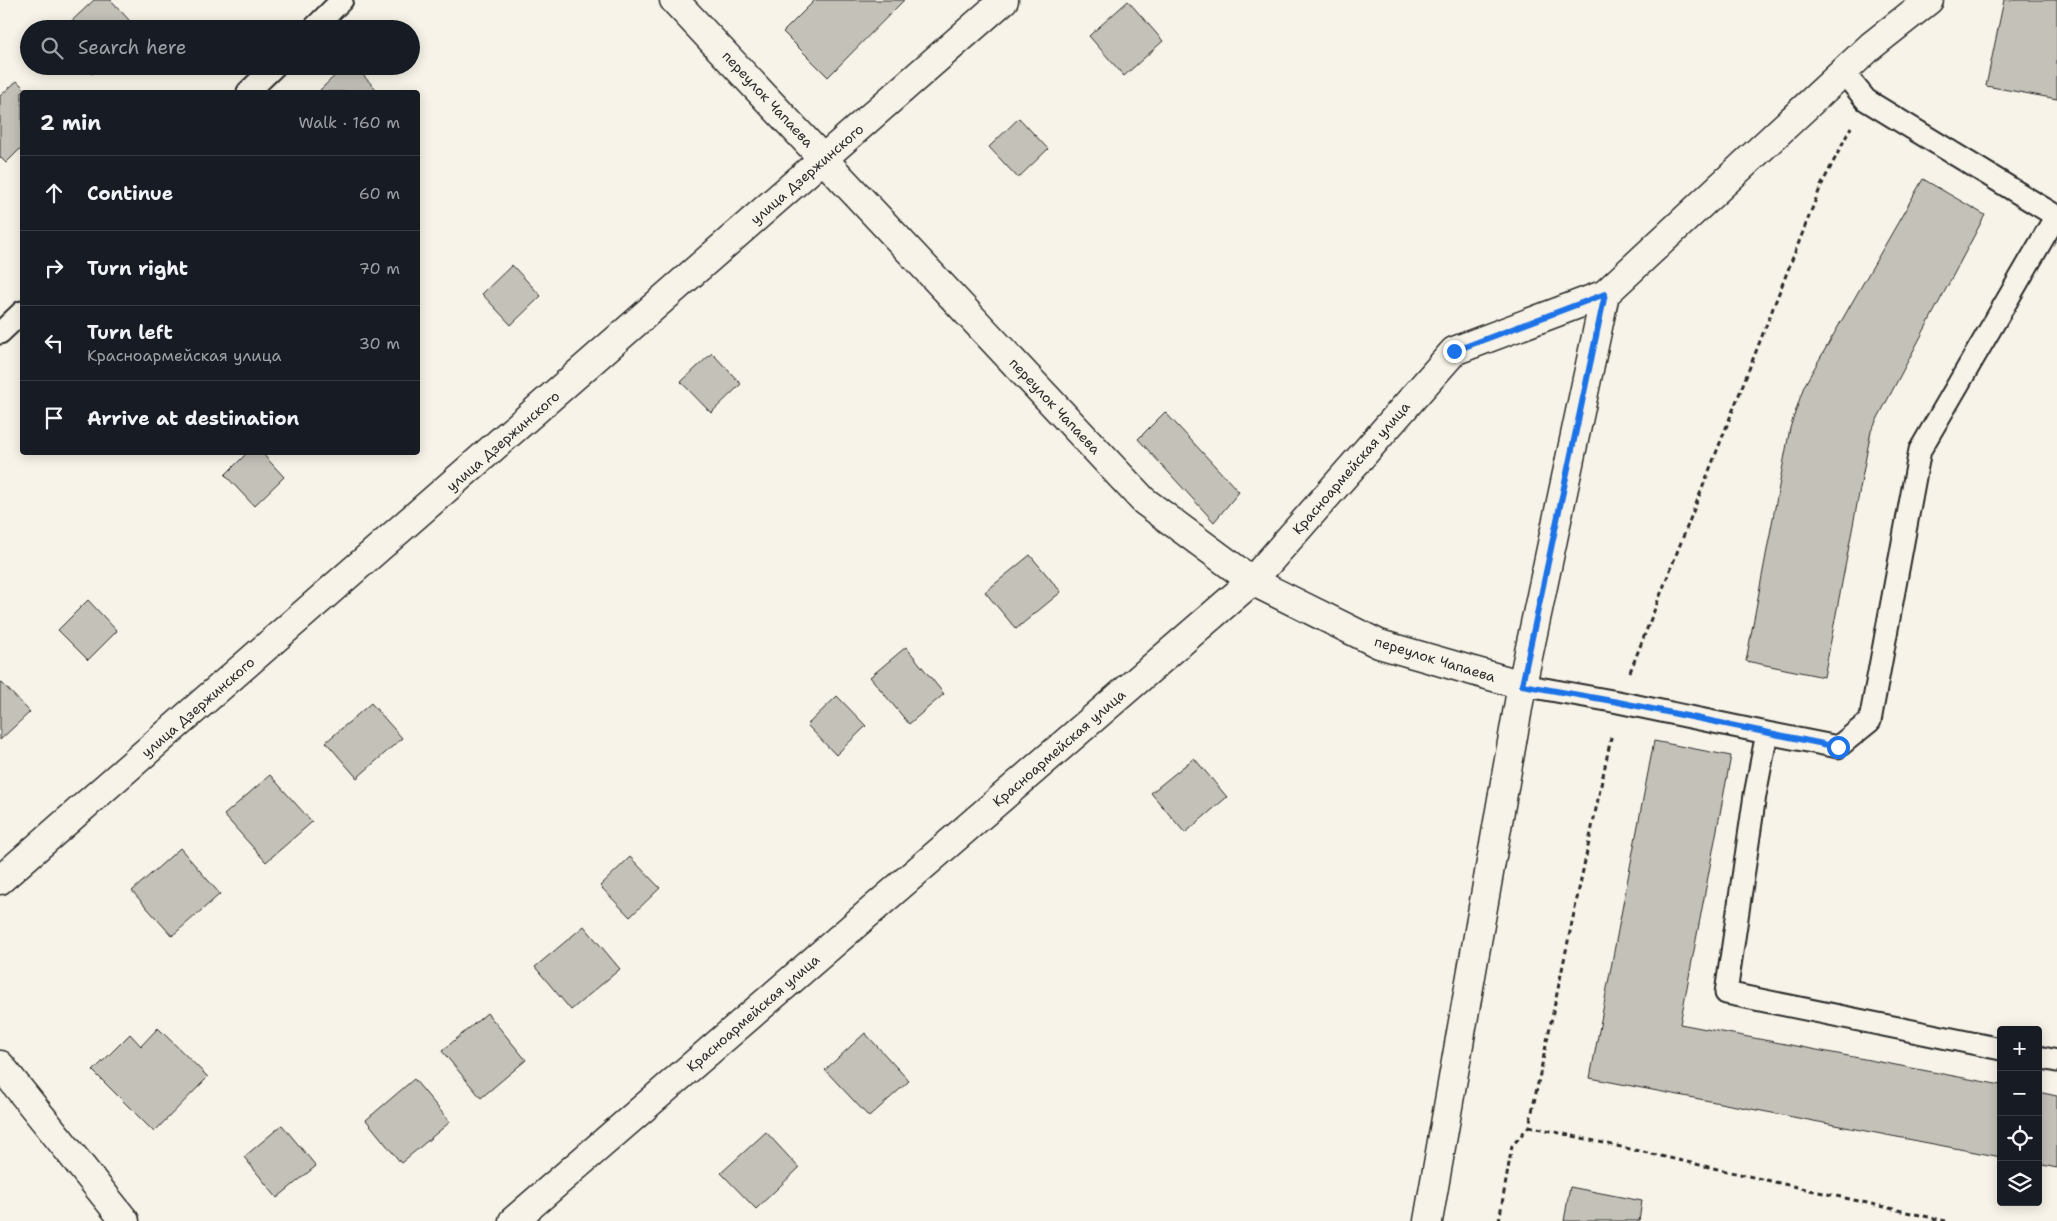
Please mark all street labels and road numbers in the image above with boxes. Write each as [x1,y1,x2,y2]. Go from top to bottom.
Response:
street label: переулок Чапаева [719,47,818,151]
street label: улица Дзержинского [747,120,867,228]
street label: переулок Чапаева [1006,354,1105,458]
street label: улица Дзержинского [443,387,563,495]
street label: Красноармейская улица [1288,398,1414,538]
street label: переулок Чапаева [1372,632,1498,686]
street label: улица Дзержинского [138,653,258,761]
street label: Красноармейская улица [989,685,1129,811]
street label: Красноармейская улица [683,950,823,1076]

